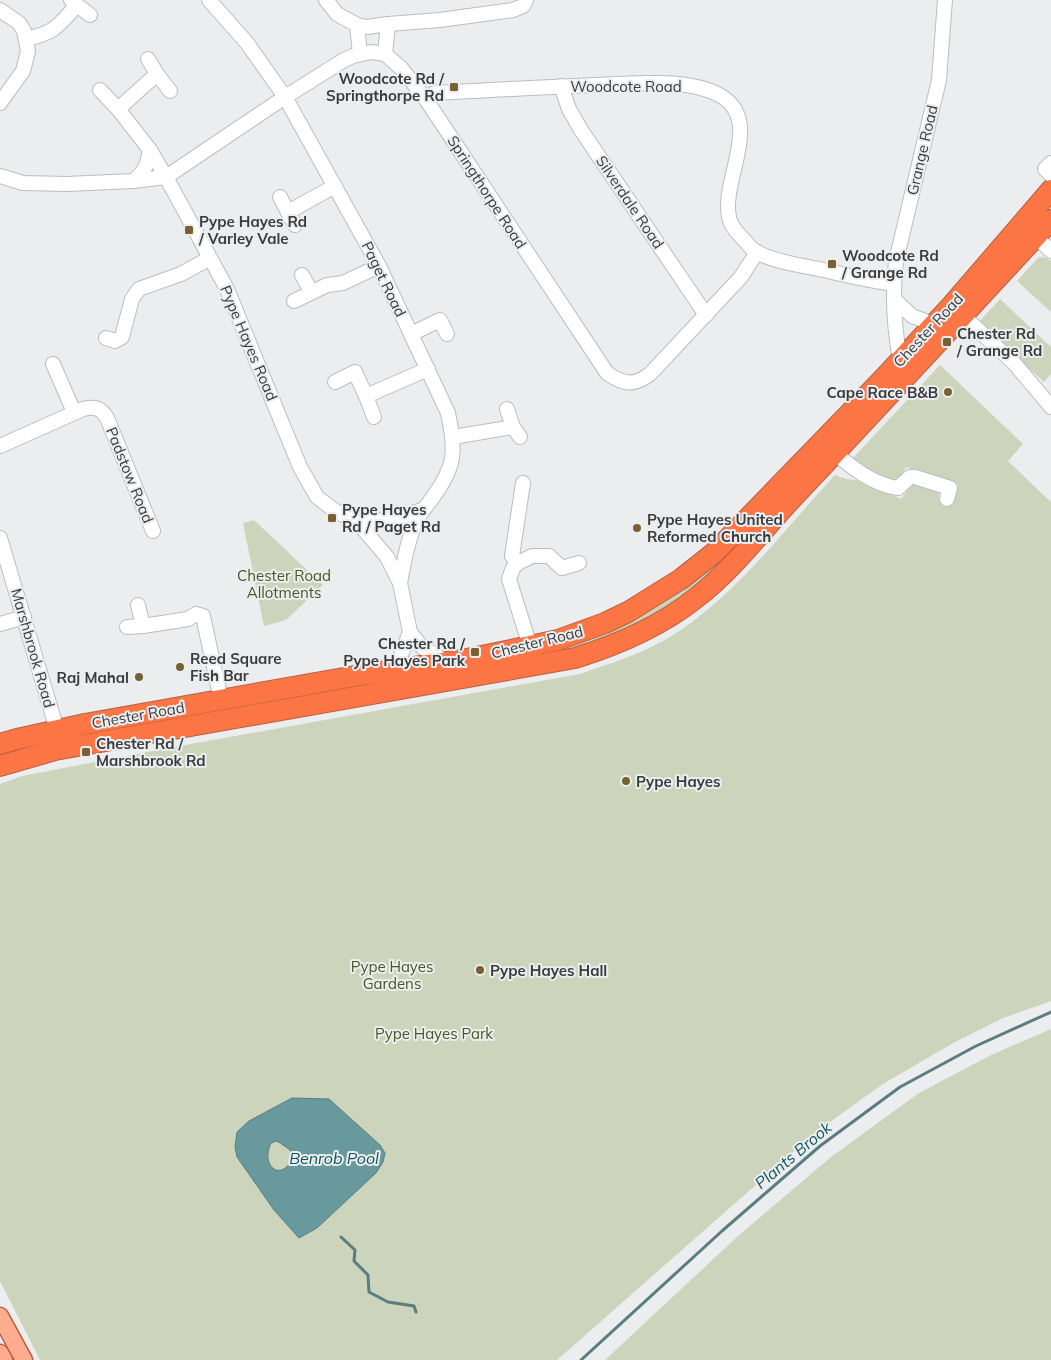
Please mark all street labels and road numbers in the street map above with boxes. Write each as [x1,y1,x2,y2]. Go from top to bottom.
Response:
street label: Woodcote Road [570,77,682,96]
street label: Grange Road [902,103,942,197]
street label: Springthorpe Road [443,132,531,252]
street label: Silverdale Road [592,152,668,252]
street label: Paget Road [358,238,410,320]
street label: Pype Hayes Road [216,283,282,403]
street label: Chester Road [889,289,967,371]
street label: Padstow Road [102,424,158,526]
street label: Marshbrook Road [7,586,59,710]
street label: Chester Road [489,621,585,663]
street label: Chester Road [90,697,186,733]

